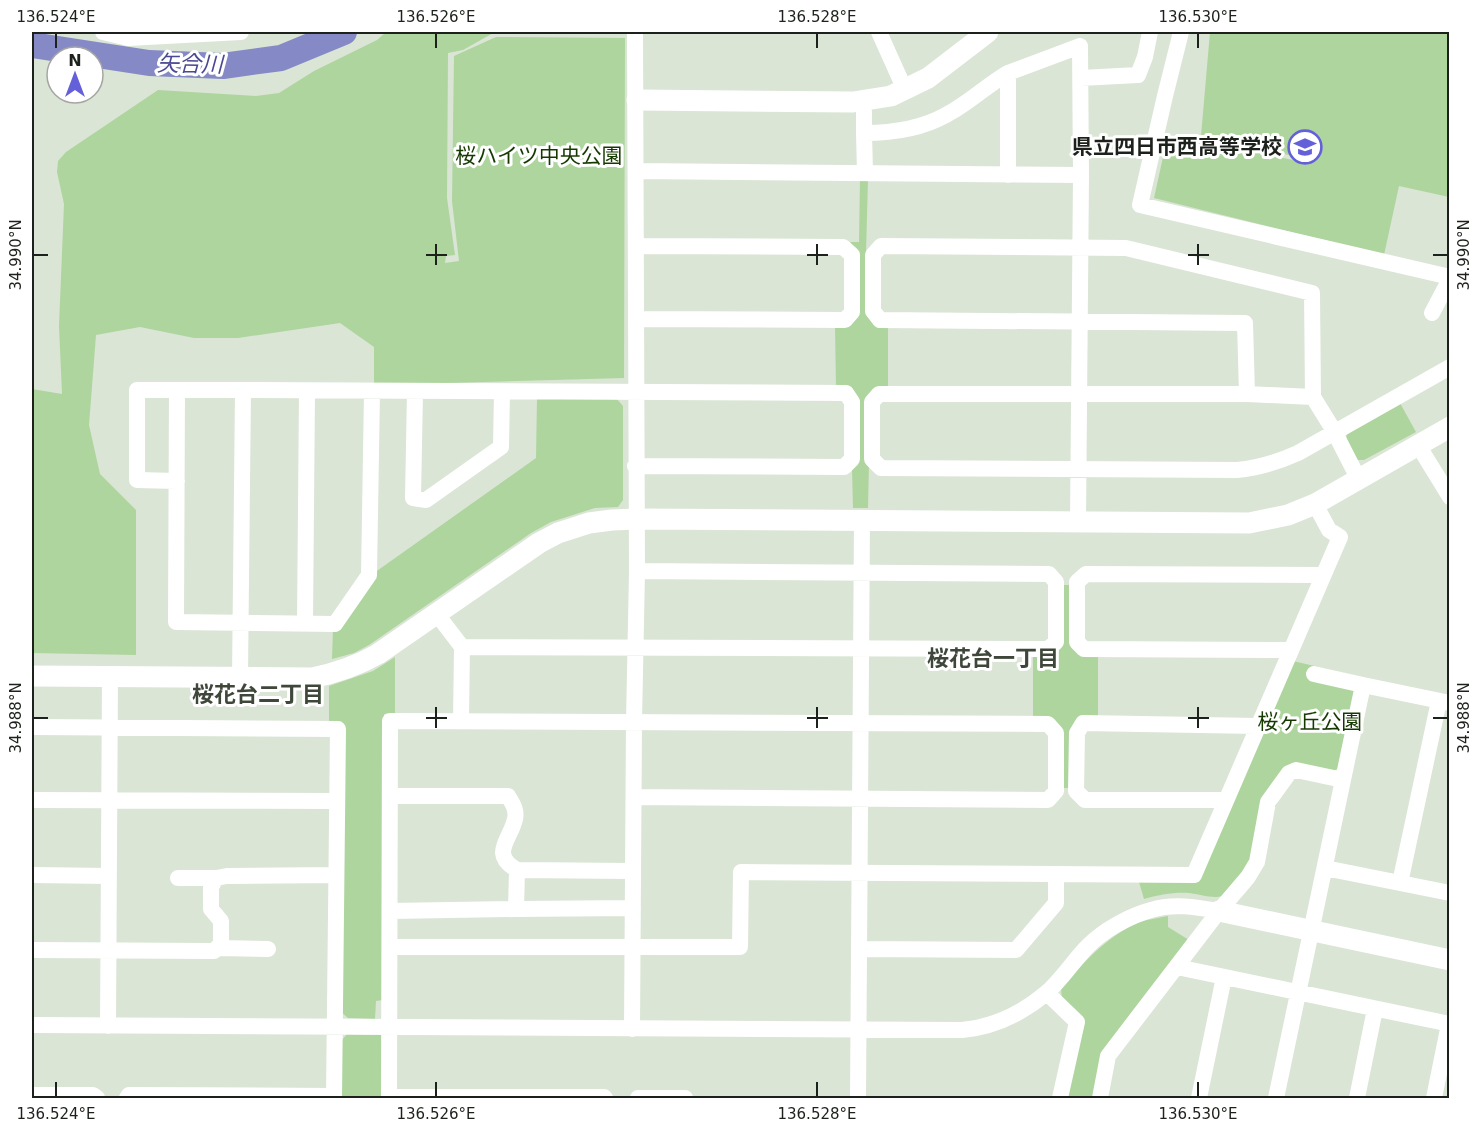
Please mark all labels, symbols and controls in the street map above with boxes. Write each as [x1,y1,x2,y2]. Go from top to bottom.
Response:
text: 136.524°E [16,8,96,26]
text: 136.526°E [396,8,476,26]
text: 136.528°E [777,8,857,26]
text: 136.530°E [1158,8,1238,26]
north arrow [45,45,105,105]
text: N [68,51,82,70]
water label: 矢合川 [157,51,225,77]
school or university icon: 県立四日市西高等学校 [1287,129,1323,165]
place label: 県立四日市西高等学校 [1072,135,1282,159]
park label: 桜ハイツ中央公園 [455,144,623,168]
text: 34.990°N [7,219,25,291]
text: 34.990°N [1455,219,1473,291]
district label: 桜花台一丁目 [927,646,1059,671]
text: 34.988°N [7,682,25,754]
district label: 桜花台二丁目 [192,682,324,707]
text: 34.988°N [1455,682,1473,754]
park label: 桜ヶ丘公園 [1258,710,1363,734]
text: 136.524°E [16,1105,96,1123]
text: 136.526°E [396,1105,476,1123]
text: 136.528°E [777,1105,857,1123]
text: 136.530°E [1158,1105,1238,1123]

